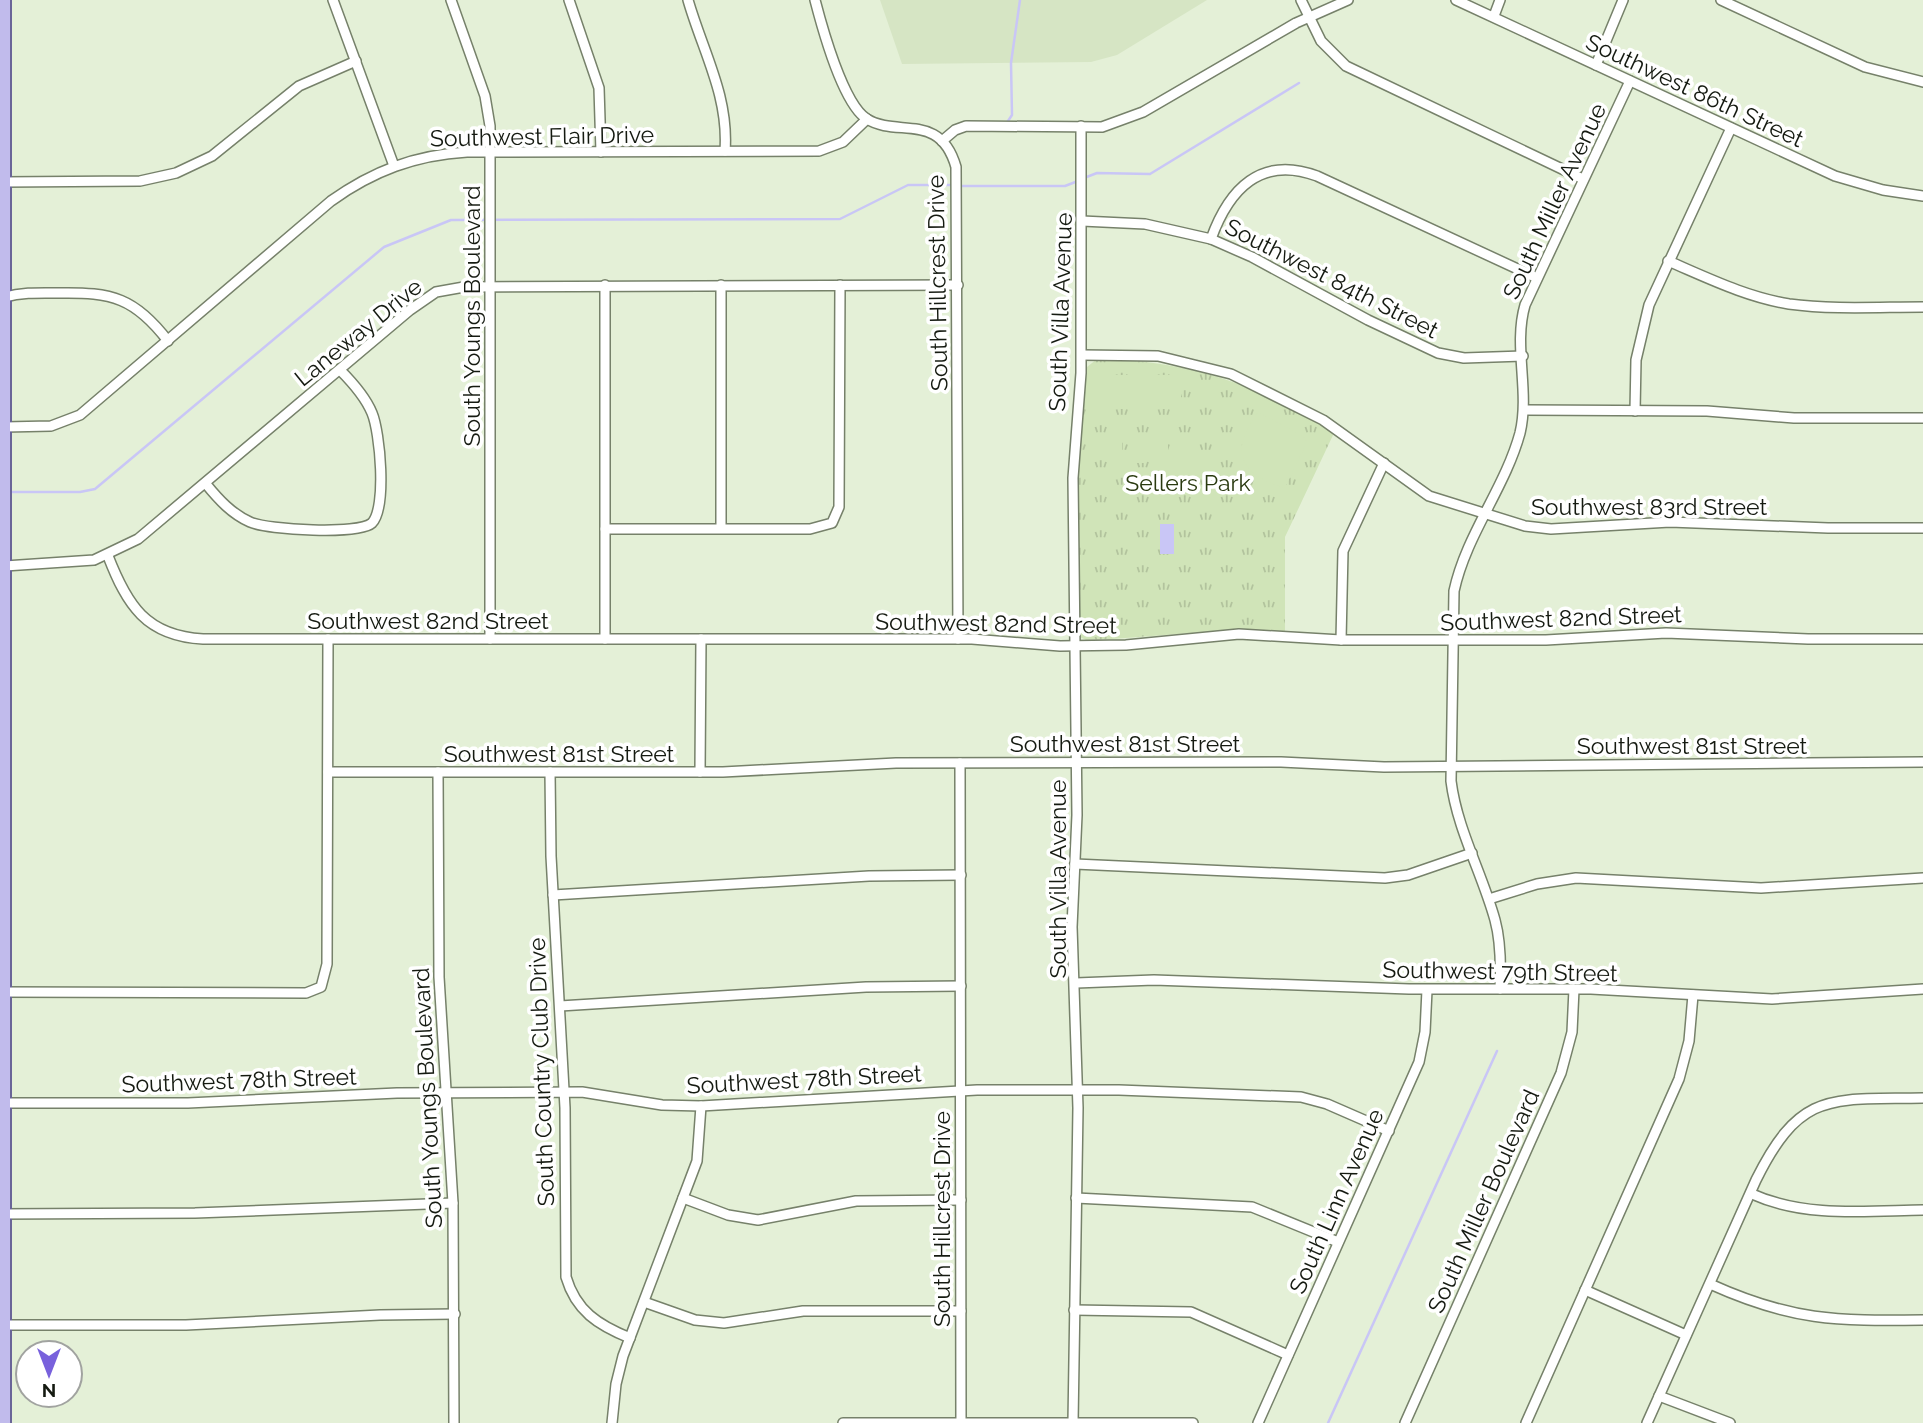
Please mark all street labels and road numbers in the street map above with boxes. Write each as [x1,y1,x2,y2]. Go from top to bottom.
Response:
street label: Southwest 86th Street [1582,28,1808,152]
street label: South Miller Avenue [1497,99,1611,303]
street label: Southwest Flair Drive [430,121,654,151]
street label: South Hillcrest Drive [922,175,952,391]
street label: South Youngs Boulevard [458,186,485,446]
street label: South Villa Avenue [1043,212,1077,412]
street label: Southwest 84th Street [1221,212,1443,344]
street label: Laneway Drive [289,273,427,391]
street label: Southwest 83rd Street [1531,493,1767,520]
street label: Southwest 82nd Street [1440,600,1682,636]
street label: Southwest 82nd Street [307,607,549,634]
street label: Southwest 82nd Street [875,607,1117,639]
street label: Southwest 81st Street [1010,730,1241,757]
street label: Southwest 81st Street [1577,732,1808,759]
street label: Southwest 81st Street [444,740,675,767]
street label: South Villa Avenue [1044,779,1071,979]
street label: South Country Club Drive [523,937,559,1207]
street label: Southwest 79th Street [1382,955,1618,987]
street label: South Youngs Boulevard [407,967,447,1229]
street label: Southwest 78th Street [686,1059,922,1099]
street label: Southwest 78th Street [121,1062,357,1098]
street label: South Miller Boulevard [1422,1085,1544,1317]
street label: South Linn Avenue [1283,1104,1389,1298]
street label: South Hillcrest Drive [928,1111,955,1327]

